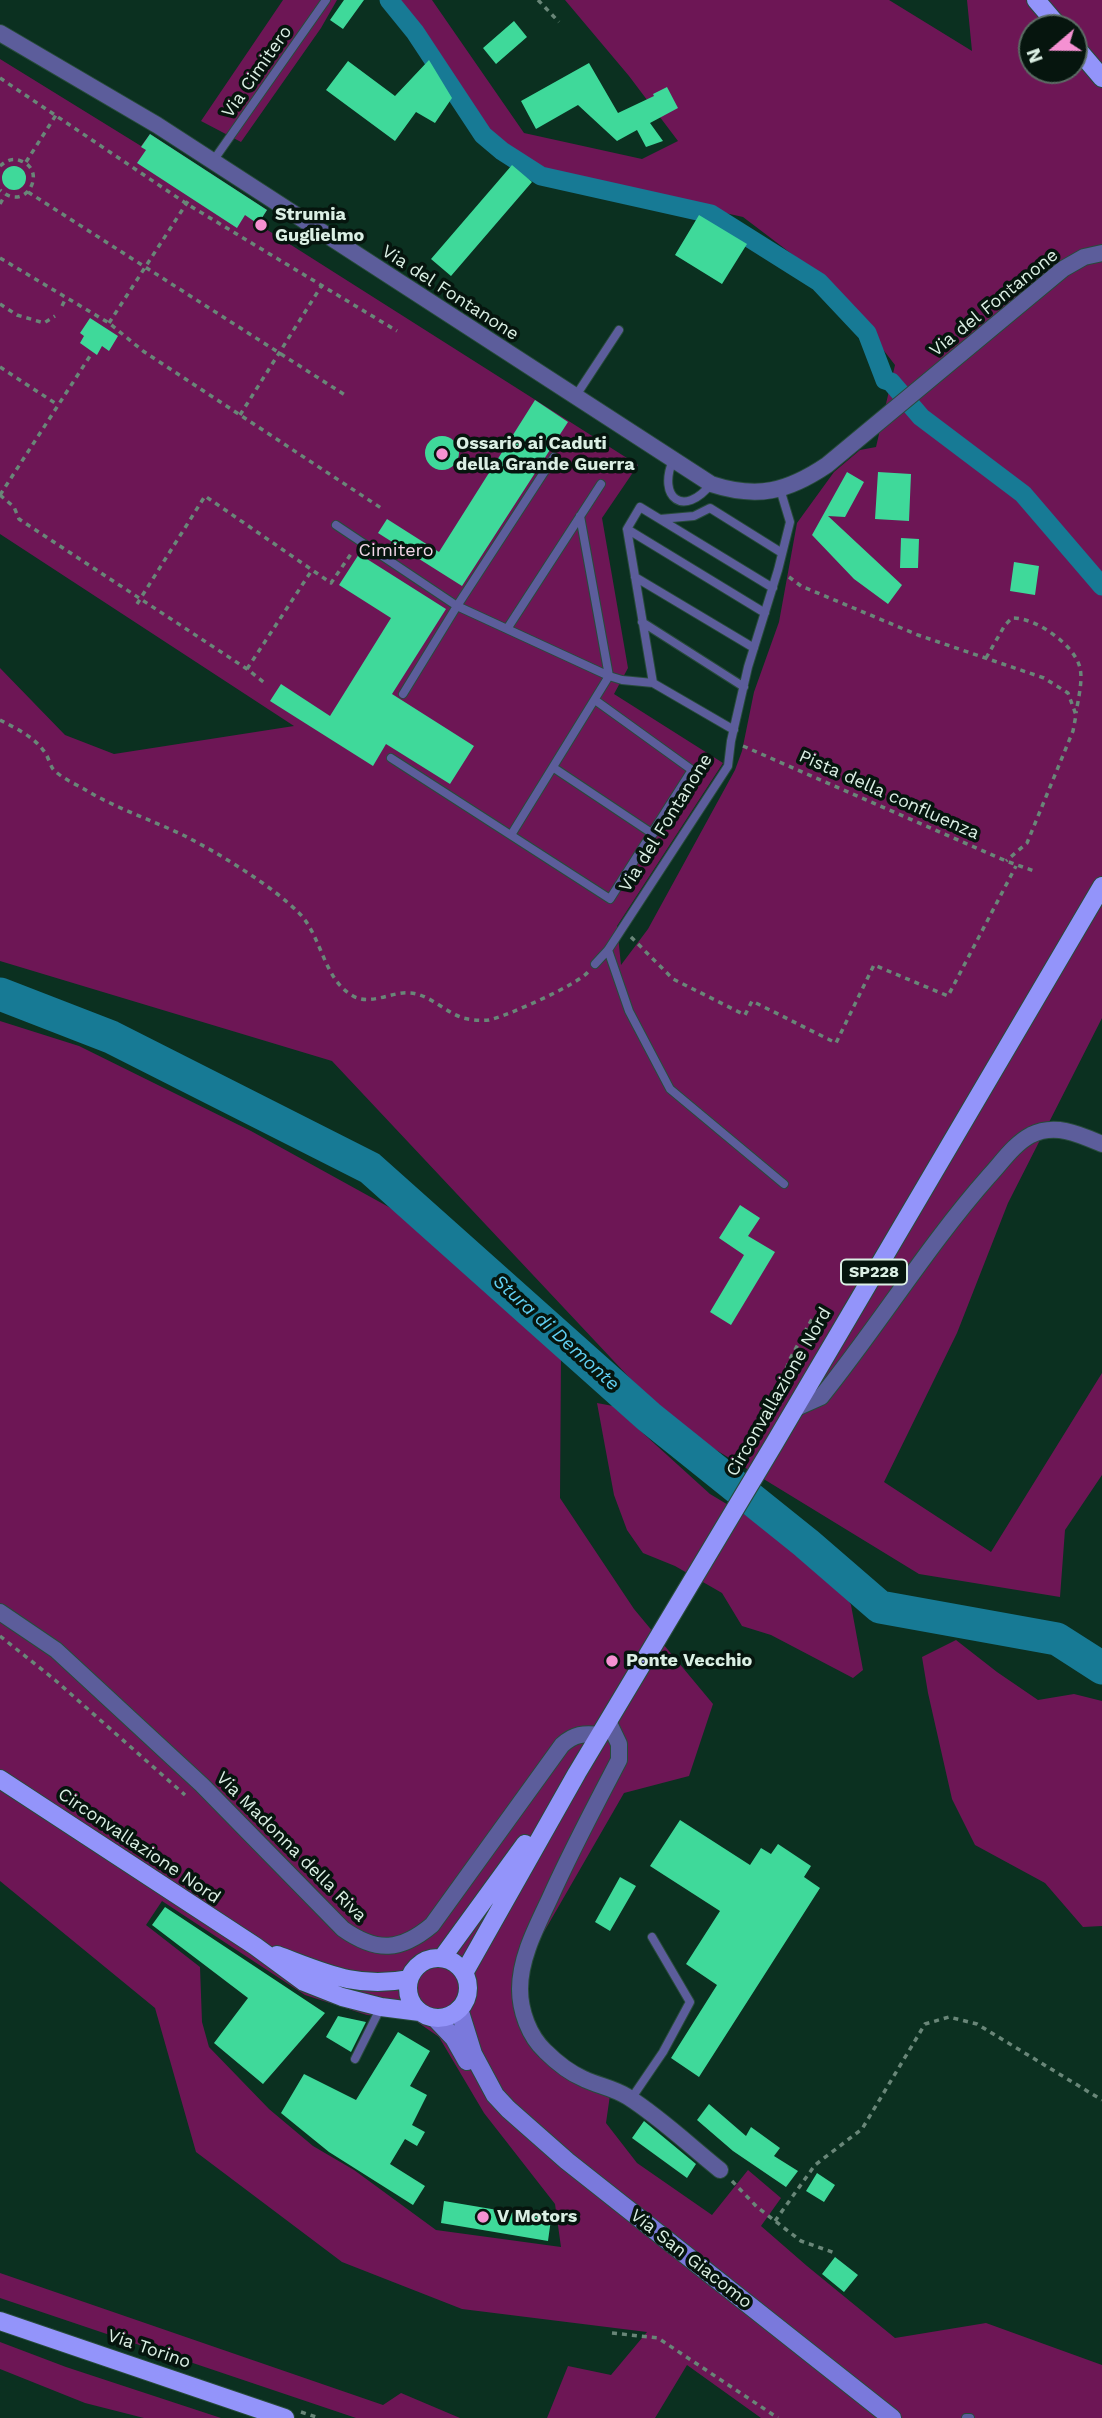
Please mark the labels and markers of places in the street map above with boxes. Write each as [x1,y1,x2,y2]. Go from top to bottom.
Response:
place label: Strumia Guglielmo [275,204,364,246]
marker: Strumia Guglielmo [253,217,269,233]
place label: Ossario ai Caduti della Grande Guerra [456,433,635,476]
marker: Ossario ai Caduti della Grande Guerra [434,446,450,462]
place label: Ponte Vecchio [626,1650,752,1672]
marker: Ponte Vecchio [604,1653,620,1669]
place label: V Motors [497,2206,577,2228]
marker: V Motors [475,2209,491,2225]

